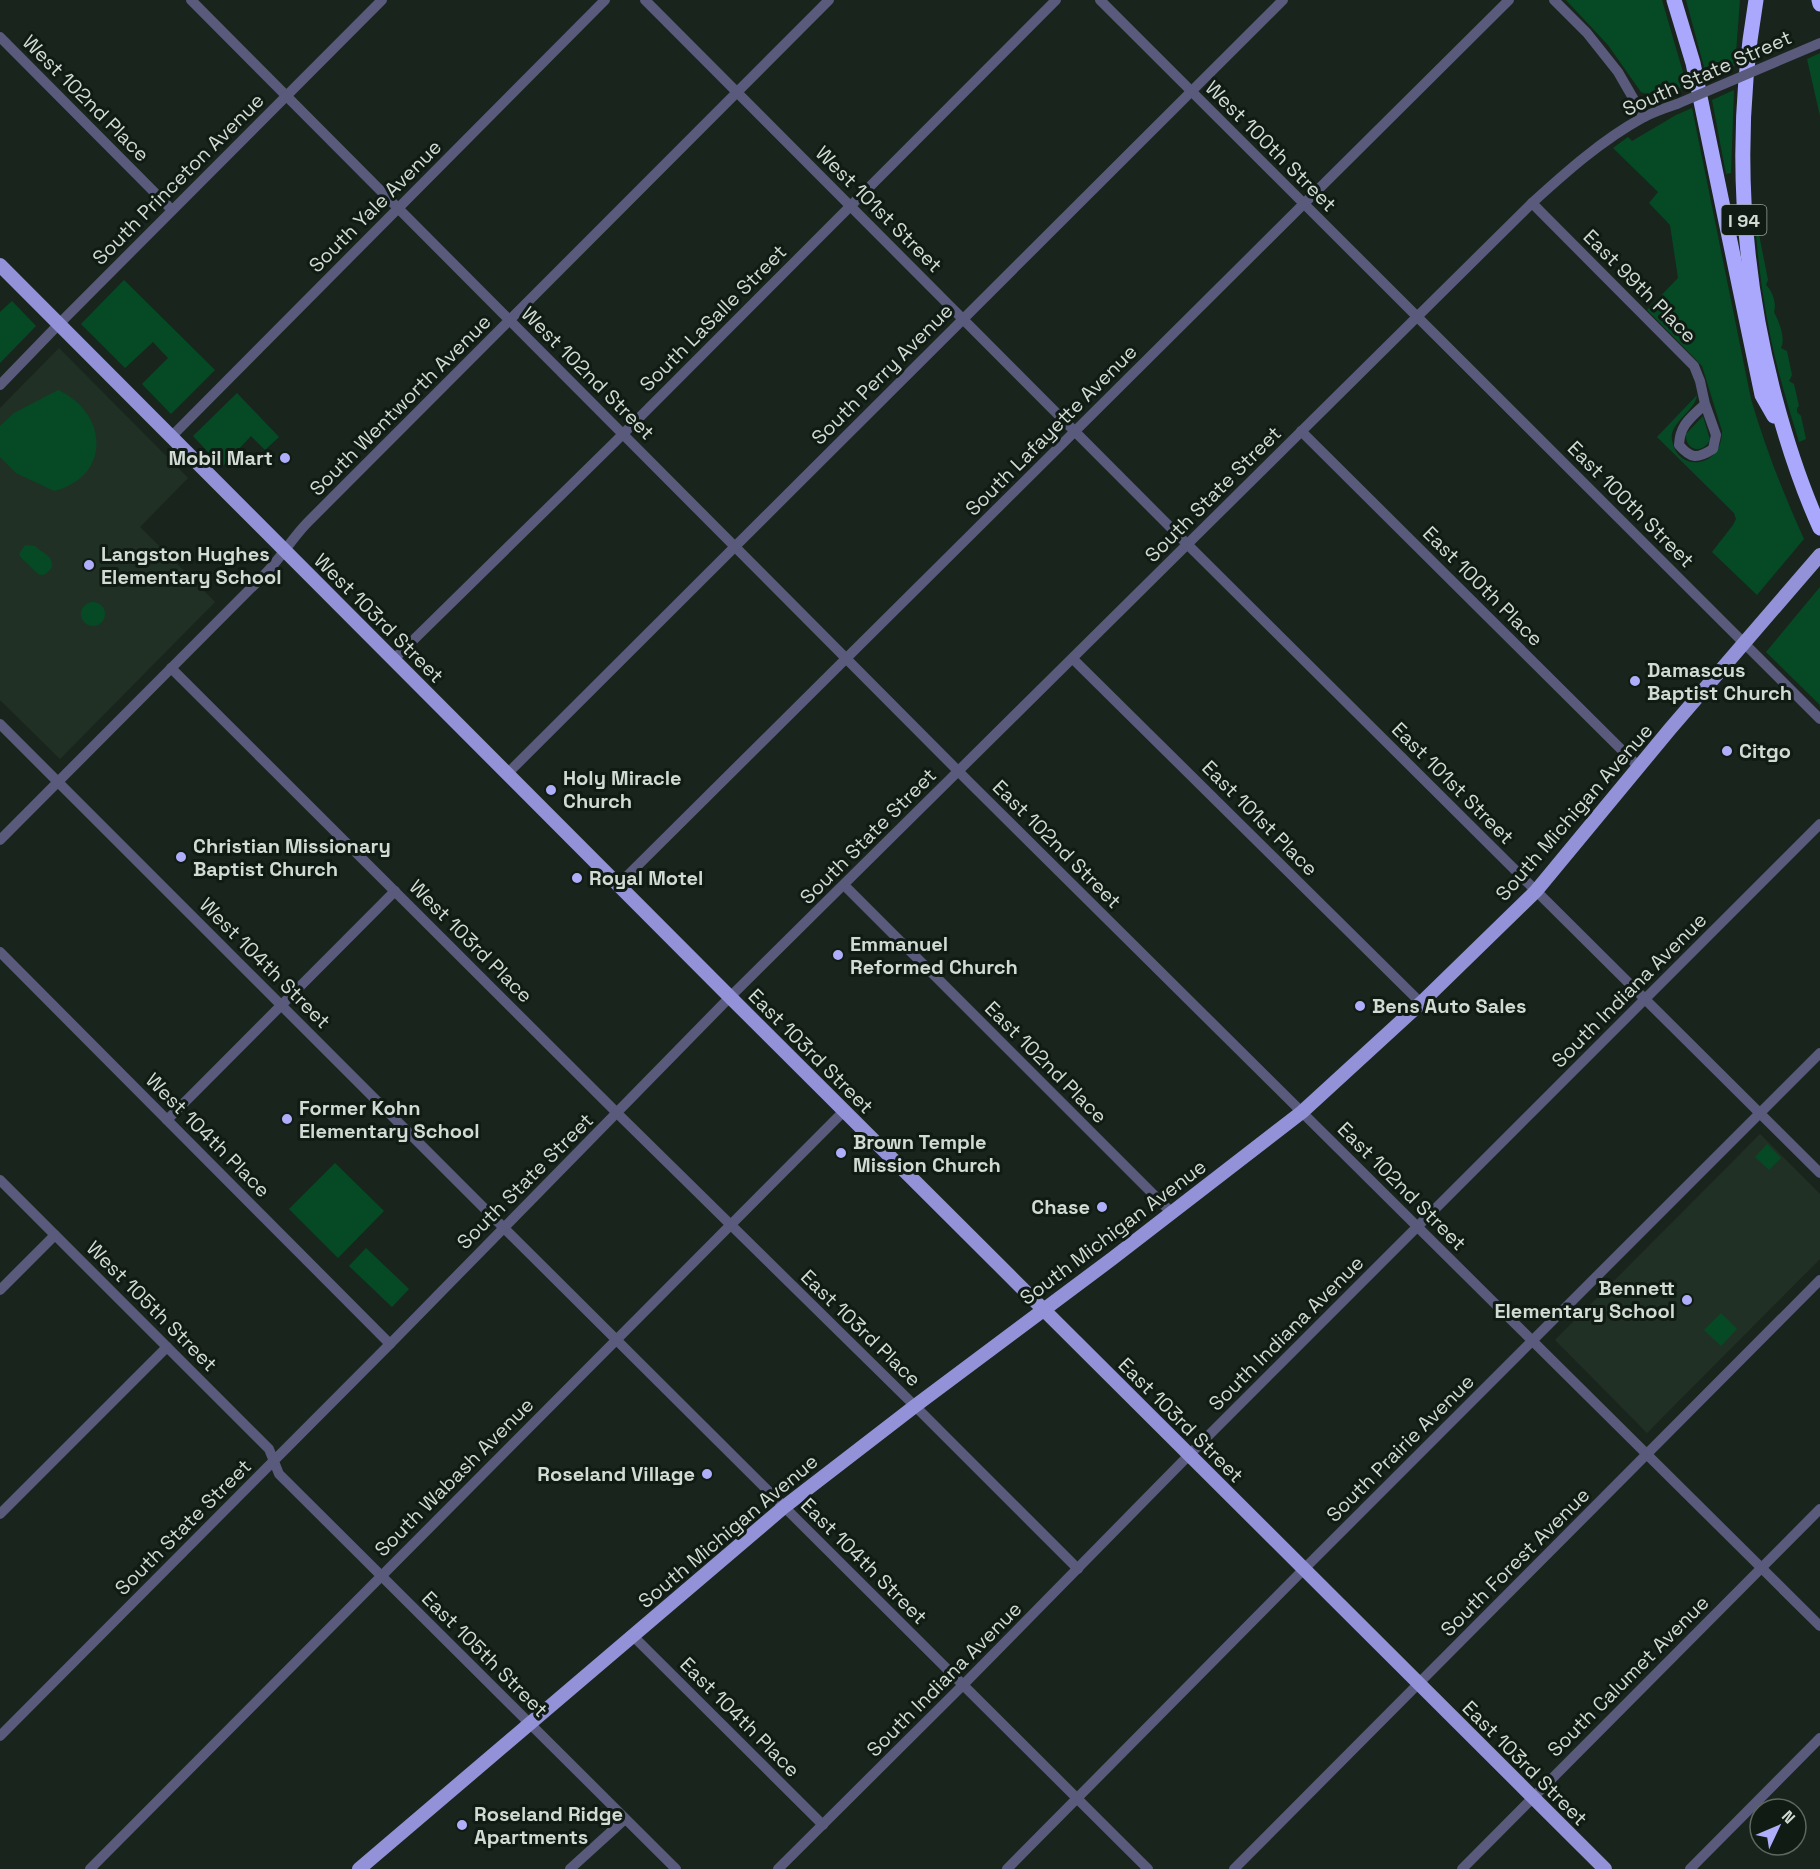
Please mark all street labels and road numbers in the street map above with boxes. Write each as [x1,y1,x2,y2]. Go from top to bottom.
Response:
street label: South State Street [1618,24,1796,122]
street label: West 102nd Place [17,29,155,167]
street label: West 100th Street [1200,75,1342,217]
street label: South Princeton Avenue [87,88,269,270]
street label: South Yale Avenue [303,134,447,278]
street label: West 101st Street [810,140,948,278]
road number: I 94 [1722,205,1766,235]
street label: East 99th Place [1578,224,1702,348]
street label: South LaSalle Street [634,239,792,397]
street label: South Perry Avenue [806,298,958,450]
street label: West 102nd Street [516,301,660,445]
street label: South Wentworth Avenue [304,309,496,501]
street label: South Lafayette Avenue [960,339,1142,521]
street label: South State Street [1139,420,1287,568]
street label: East 100th Street [1562,435,1700,573]
street label: East 100th Place [1417,520,1549,652]
street label: West 103rd Street [309,548,449,688]
street label: East 101st Street [1386,716,1520,850]
street label: South Michigan Avenue [1490,718,1658,906]
street label: East 101st Place [1197,755,1323,881]
street label: South State Street [794,762,942,910]
street label: East 102nd Street [987,774,1127,914]
street label: West 103rd Place [404,874,538,1008]
street label: West 104th Street [194,892,336,1034]
street label: South Indiana Avenue [1546,907,1712,1073]
street label: East 103rd Street [743,983,879,1119]
street label: East 102nd Place [979,995,1113,1129]
street label: West 104th Place [140,1067,276,1203]
street label: South State Street [451,1107,599,1255]
street label: East 102nd Street [1332,1116,1472,1256]
street label: South Michigan Avenue [1015,1153,1211,1311]
street label: West 105th Street [81,1235,223,1377]
street label: South Indiana Avenue [1203,1250,1369,1416]
street label: East 103rd Place [795,1264,927,1392]
street label: East 103rd Street [1113,1352,1249,1488]
street label: South Prairie Avenue [1320,1368,1480,1528]
street label: South Wabash Avenue [369,1392,539,1562]
street label: South Michigan Avenue [633,1448,823,1614]
street label: South State Street [109,1453,257,1601]
street label: South Forest Avenue [1435,1482,1595,1642]
street label: East 104th Street [795,1492,933,1630]
street label: East 105th Street [416,1585,554,1723]
street label: South Calumet Avenue [1542,1590,1714,1762]
street label: South Indiana Avenue [861,1596,1027,1762]
street label: East 104th Place [674,1651,806,1783]
street label: East 103rd Street [1457,1695,1593,1831]

